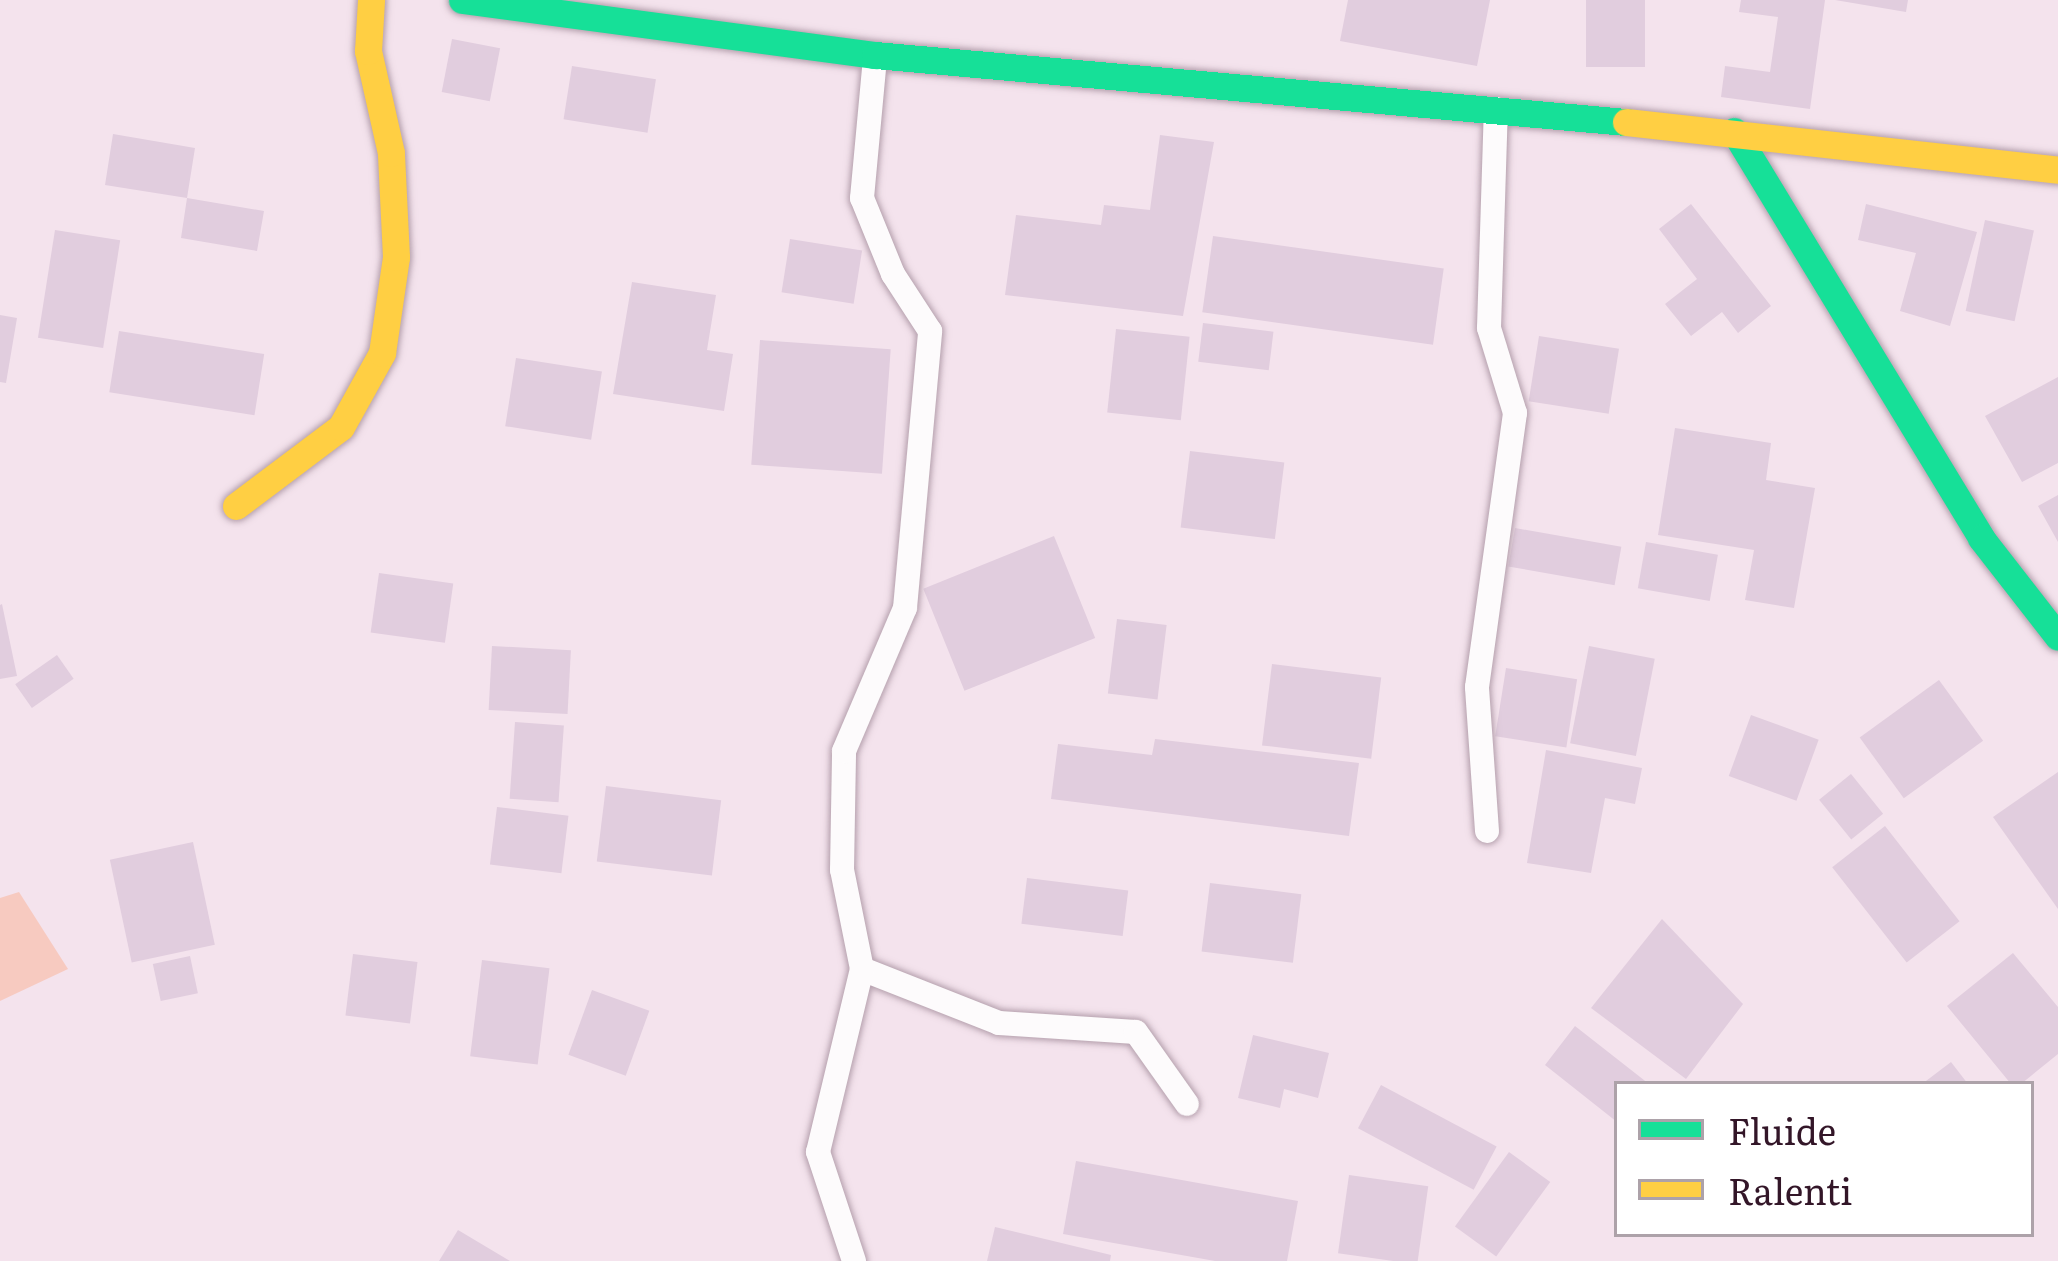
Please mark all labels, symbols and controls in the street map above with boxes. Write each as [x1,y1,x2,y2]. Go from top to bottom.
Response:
legend [1614,1081,2034,1237]
text: Fluide [1728,1103,1836,1156]
text: Ralenti [1728,1163,1852,1216]

